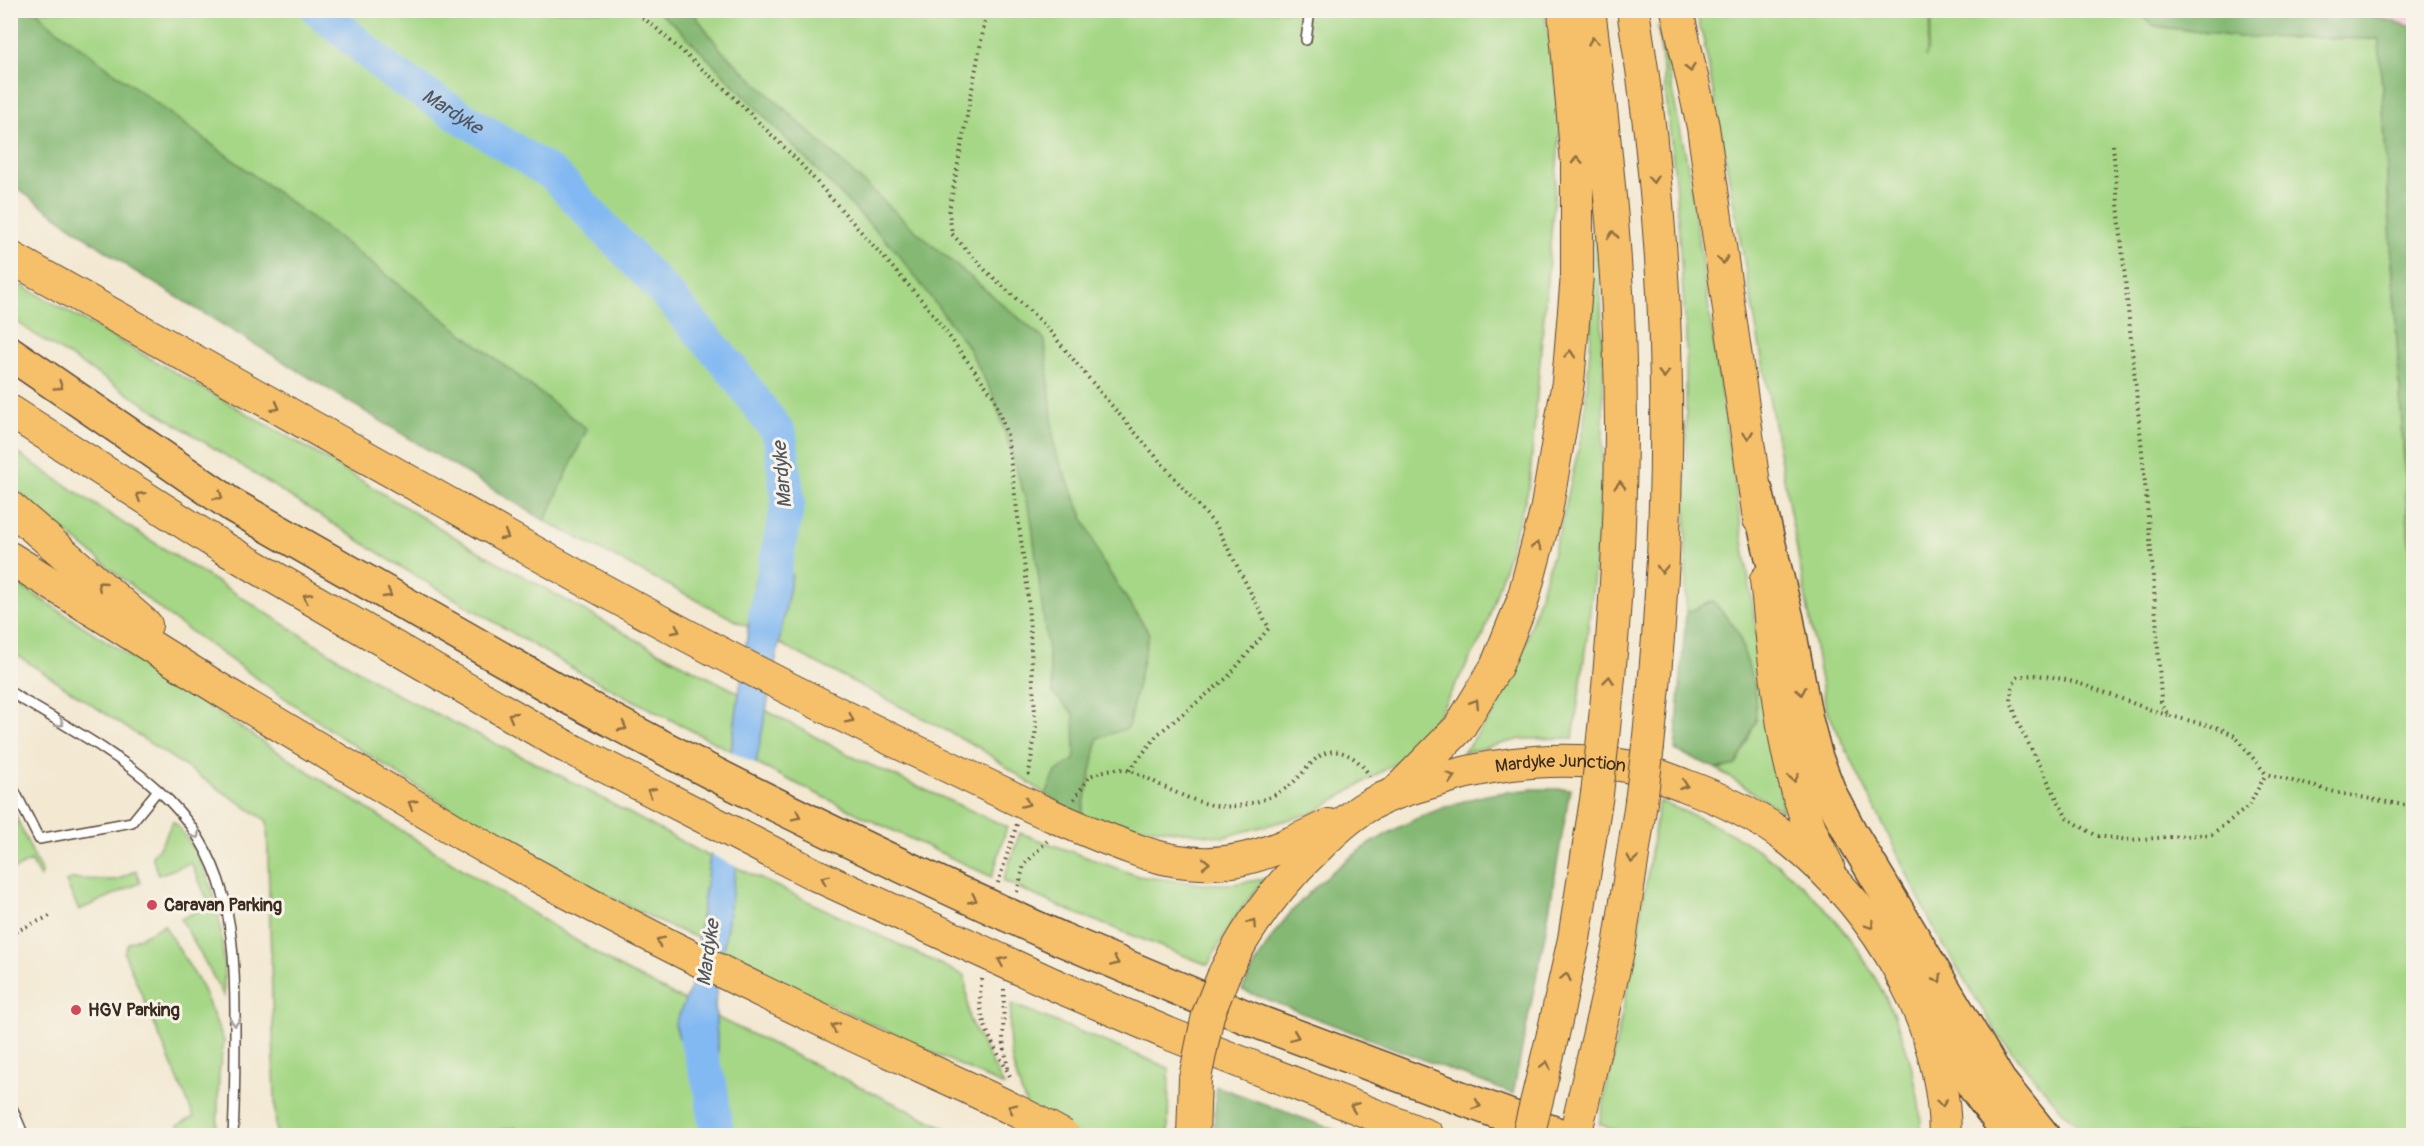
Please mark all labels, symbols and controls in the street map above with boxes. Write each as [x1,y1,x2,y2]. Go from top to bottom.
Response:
one-way arrow [1587,37,1600,46]
one-way arrow [1683,62,1696,72]
water label: Mardyke [418,83,489,141]
one-way arrow [1570,155,1583,164]
one-way arrow [1646,175,1659,184]
one-way arrow [1607,231,1620,240]
one-way arrow [1716,255,1728,264]
one-way arrow [1563,350,1576,359]
one-way arrow [1658,370,1671,379]
one-way arrow [52,379,63,390]
one-way arrow [270,400,280,411]
one-way arrow [1742,430,1754,440]
water label: Mardyke [766,438,797,509]
one-way arrow [1614,481,1627,490]
one-way arrow [213,489,224,500]
one-way arrow [136,492,147,503]
one-way arrow [499,529,510,540]
one-way arrow [1529,541,1542,551]
one-way arrow [1656,564,1669,573]
one-way arrow [97,581,108,592]
one-way arrow [382,587,392,598]
one-way arrow [303,593,313,604]
one-way arrow [670,623,681,634]
one-way arrow [1602,675,1615,684]
one-way arrow [1794,686,1807,696]
one-way arrow [1468,699,1480,709]
one-way arrow [508,711,518,723]
one-way arrow [843,712,854,723]
one-way arrow [54,715,64,727]
one-way arrow [617,720,628,731]
street label: Mardyke Junction [1493,749,1628,778]
one-way arrow [1445,772,1456,784]
one-way arrow [1787,773,1799,783]
one-way arrow [1677,778,1688,790]
one-way arrow [646,787,657,799]
one-way arrow [1019,795,1030,807]
one-way arrow [408,800,418,812]
one-way arrow [790,809,801,820]
one-way arrow [189,828,200,839]
one-way arrow [1627,855,1639,864]
one-way arrow [1202,856,1211,869]
one-way arrow [820,875,831,887]
one-way arrow [967,892,978,904]
place label: Caravan Parking [164,894,282,917]
marker: Caravan Parking [145,898,159,912]
water label: Mardyke [691,916,725,988]
one-way arrow [1245,918,1256,929]
one-way arrow [1863,918,1874,929]
one-way arrow [656,937,666,948]
one-way arrow [1108,955,1119,967]
one-way arrow [997,957,1008,969]
one-way arrow [1558,973,1571,983]
one-way arrow [1930,973,1942,983]
place label: HGV Parking [88,999,180,1022]
marker: HGV Parking [69,1003,83,1017]
one-way arrow [229,1018,241,1027]
one-way arrow [831,1022,842,1034]
one-way arrow [1289,1029,1300,1041]
one-way arrow [1538,1060,1551,1070]
one-way arrow [1471,1098,1482,1110]
one-way arrow [1935,1099,1948,1108]
one-way arrow [1350,1101,1360,1114]
one-way arrow [1008,1104,1019,1116]

